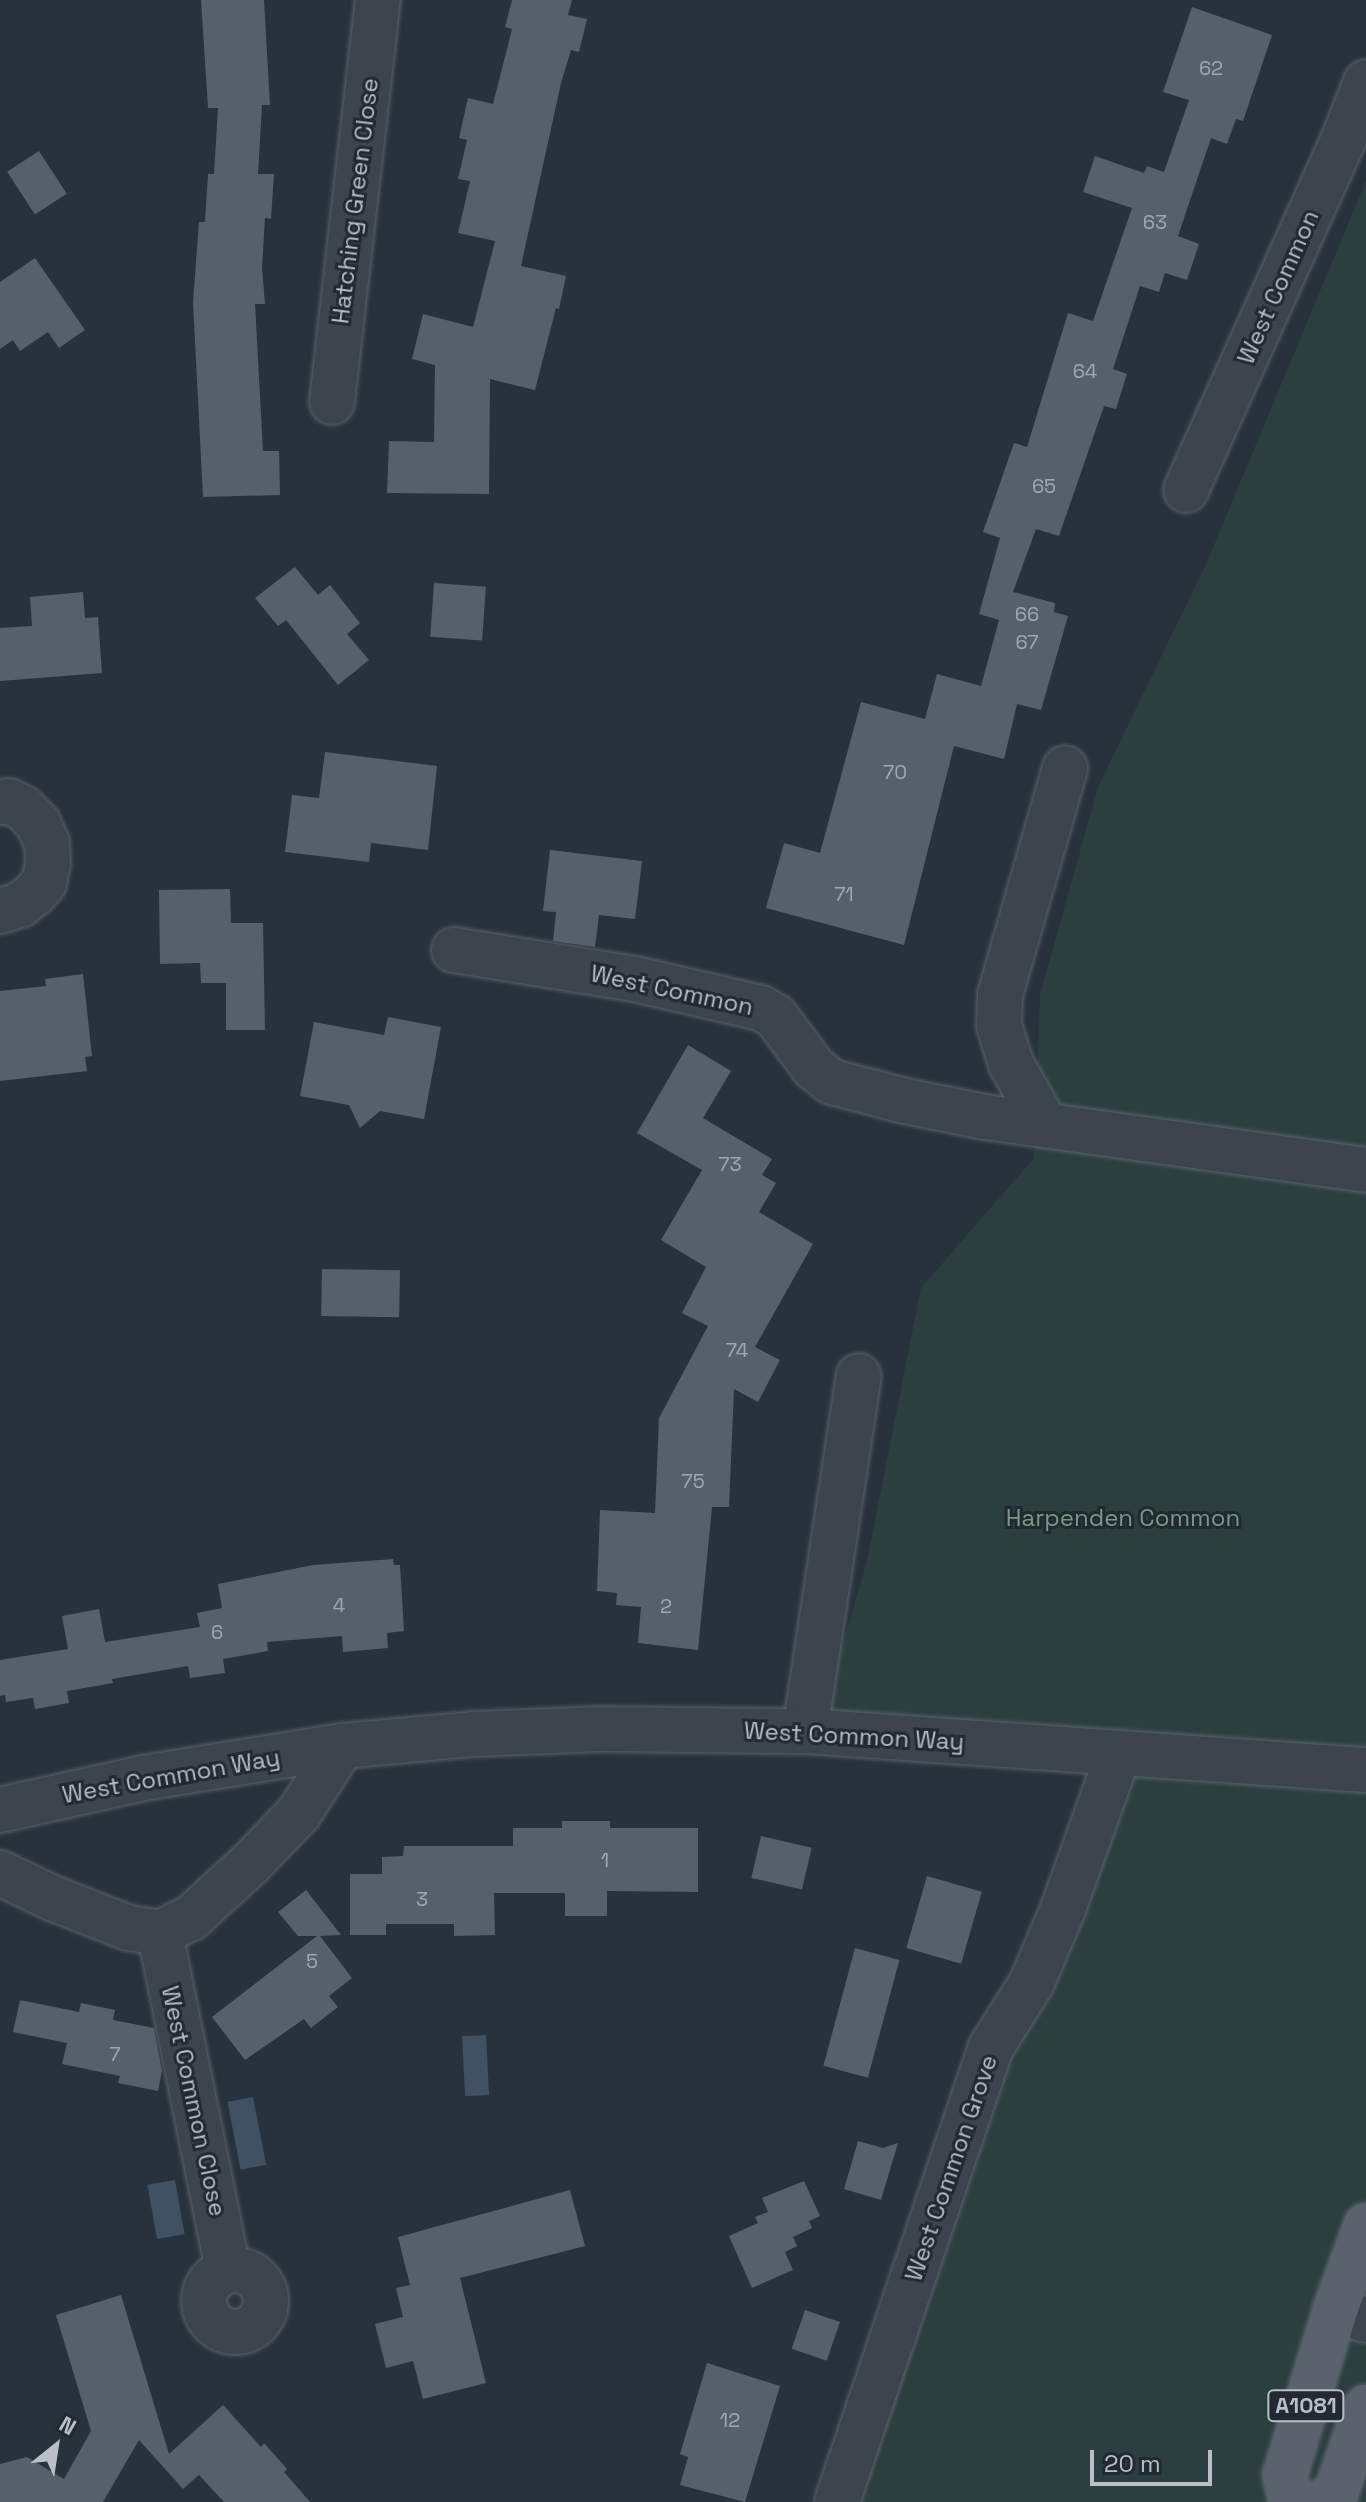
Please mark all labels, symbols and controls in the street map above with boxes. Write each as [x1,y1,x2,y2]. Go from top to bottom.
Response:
house number: 62 [1199,56,1223,80]
street label: Hatching Green Close [326,76,384,326]
street label: West Common [1231,206,1325,368]
house number: 63 [1143,210,1167,234]
house number: 64 [1073,359,1097,383]
house number: 65 [1032,474,1056,498]
house number: 66 [1015,602,1039,626]
house number: 67 [1015,630,1039,654]
house number: 70 [883,760,907,784]
house number: 71 [834,882,854,906]
street label: West Common [588,959,756,1021]
house number: 73 [718,1152,742,1176]
house number: 74 [726,1338,748,1362]
house number: 75 [681,1469,705,1493]
park label: Harpenden Common [1006,1504,1240,1532]
house number: 4 [333,1593,345,1617]
house number: 2 [660,1594,672,1618]
house number: 6 [211,1620,223,1644]
street label: West Common Way [743,1716,965,1756]
street label: West Common Way [60,1743,282,1809]
house number: 1 [601,1848,609,1872]
house number: 3 [416,1887,428,1911]
house number: 5 [306,1949,318,1973]
street label: West Common Close [156,1983,232,2219]
house number: 7 [109,2042,121,2066]
street label: West Common Grove [899,2051,1003,2285]
road number: A1081 [1266,2388,1346,2424]
north arrow [16,2406,96,2486]
house number: 12 [720,2408,740,2432]
text: N [55,2409,81,2441]
scale bar [1094,2434,1216,2484]
text: 20 m [1104,2448,1161,2479]

